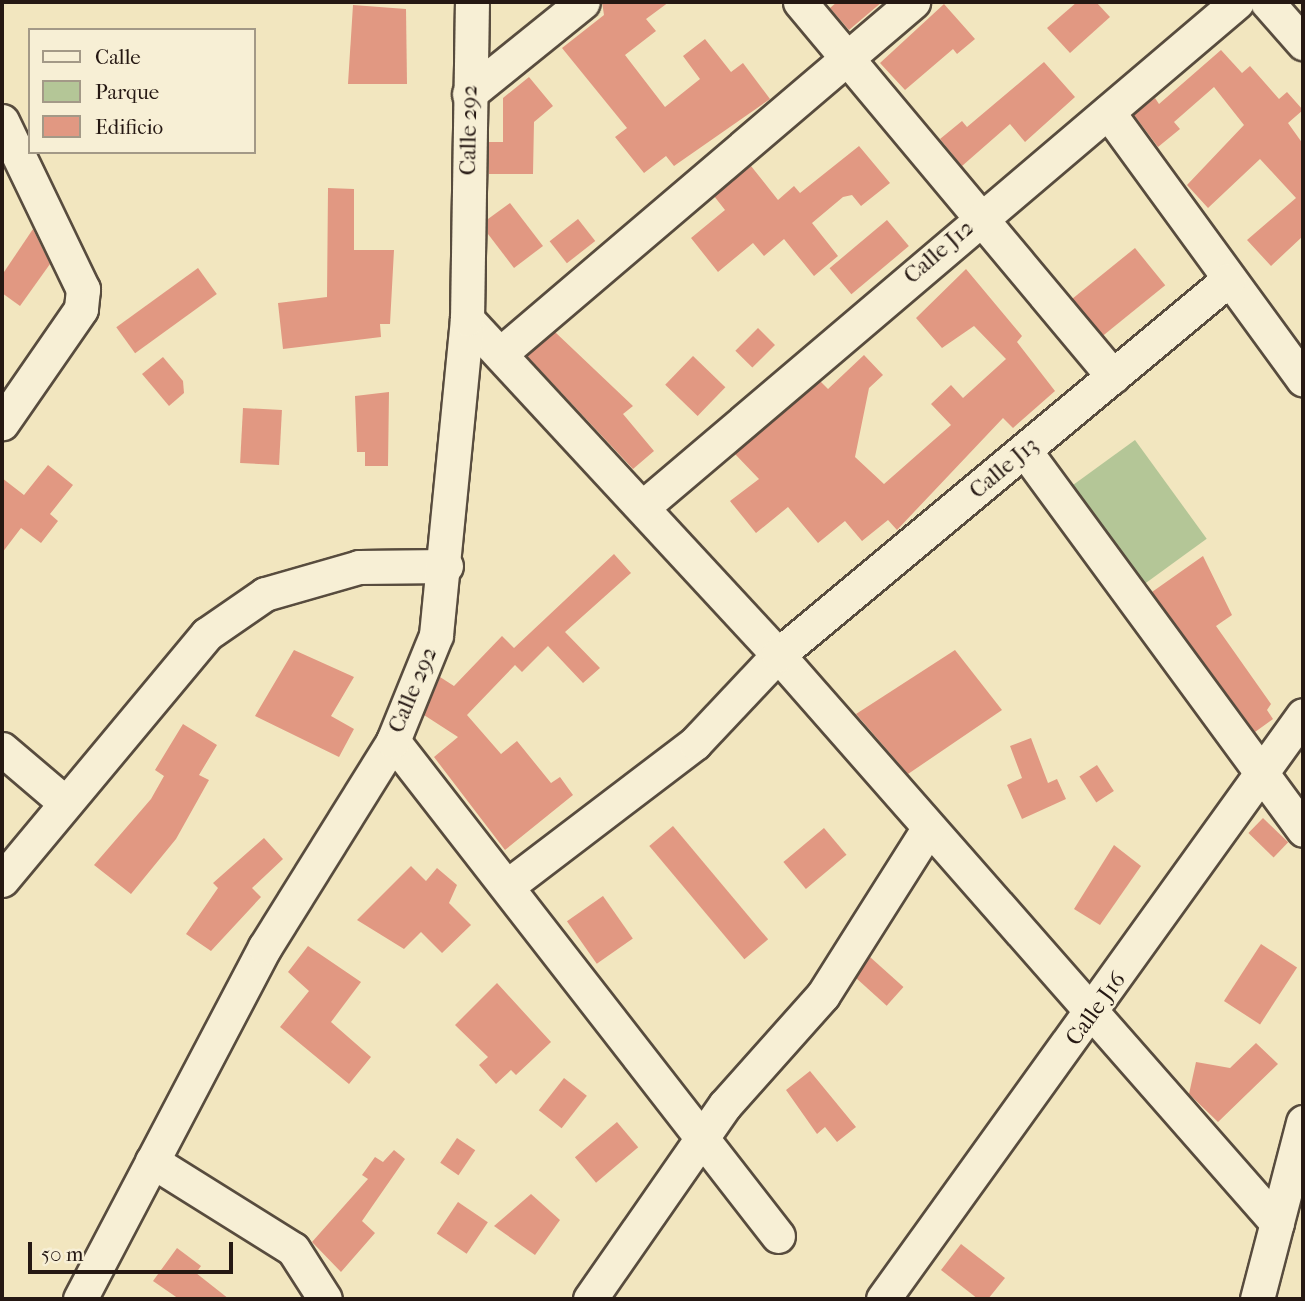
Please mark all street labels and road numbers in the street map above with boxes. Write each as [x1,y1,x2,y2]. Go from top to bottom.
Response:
street label: Calle 292 [454,84,484,176]
street label: Calle J12 [898,214,980,290]
street label: Calle J13 [964,431,1044,505]
street label: Calle 292 [383,643,443,737]
street label: Calle J16 [1060,967,1132,1051]

